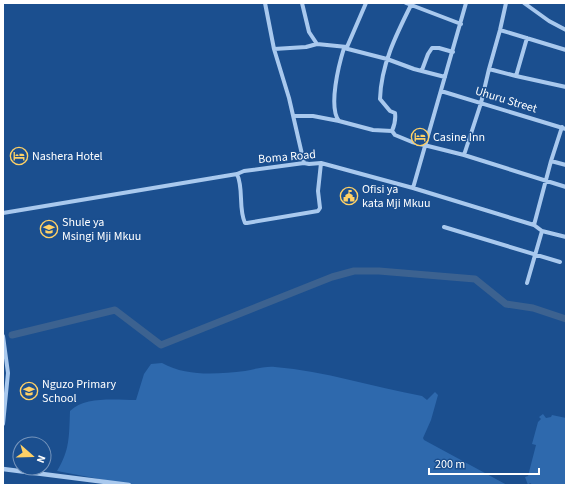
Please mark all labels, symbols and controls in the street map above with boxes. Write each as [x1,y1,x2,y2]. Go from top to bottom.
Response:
street label: Uhuru Street [473,83,539,117]
hotel icon: Casine Inn [410,127,430,147]
place label: Casine Inn [433,129,485,146]
hotel icon: Nashera Hotel [9,146,29,166]
street label: Boma Road [258,146,316,168]
place label: Nashera Hotel [32,148,103,165]
place label: Ofisi ya kata Mji Mkuu [362,181,431,212]
public building icon: Ofisi ya kata Mji Mkuu [339,186,359,206]
place label: Shule ya Msingi Mji Mkuu [62,214,141,245]
school or university icon: Shule ya Msingi Mji Mkuu [39,219,59,239]
place label: Nguzo Primary School [42,376,117,407]
school or university icon: Nguzo Primary School [19,381,39,401]
north arrow [12,436,52,476]
scale bar [429,450,539,476]
text: N [33,453,49,465]
text: 200 m [435,456,465,473]

